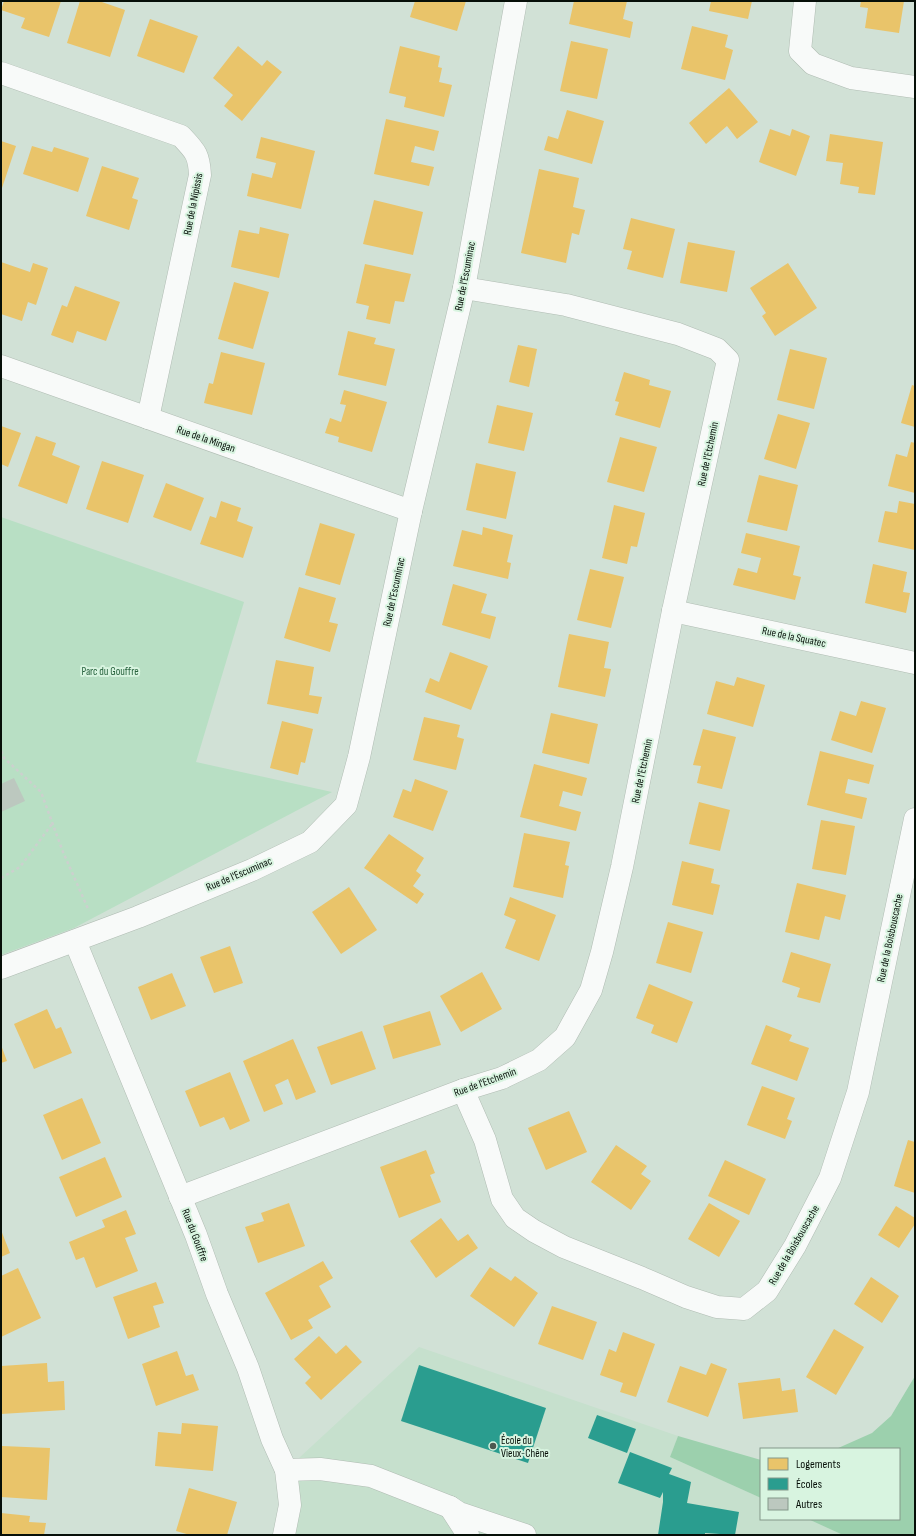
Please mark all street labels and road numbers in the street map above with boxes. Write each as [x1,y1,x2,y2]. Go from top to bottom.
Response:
street label: Rue de la Nipissis [181,172,205,236]
street label: Rue de l'Escuminac [452,240,478,312]
street label: Rue de l'Etchemin [695,420,721,487]
street label: Rue de la Mingan [175,423,237,455]
street label: Rue de l'Escuminac [380,556,408,628]
street label: Rue de la Squatec [761,624,827,650]
street label: Rue de l'Etchemin [629,737,655,804]
street label: Rue de l'Escuminac [204,854,274,894]
street label: Rue de la Boisbouscache [874,893,906,983]
street label: Rue de l'Etchemin [452,1065,518,1099]
street label: Rue de la Boisbouscache [766,1203,822,1287]
street label: Rue du Gouffre [179,1207,211,1263]

